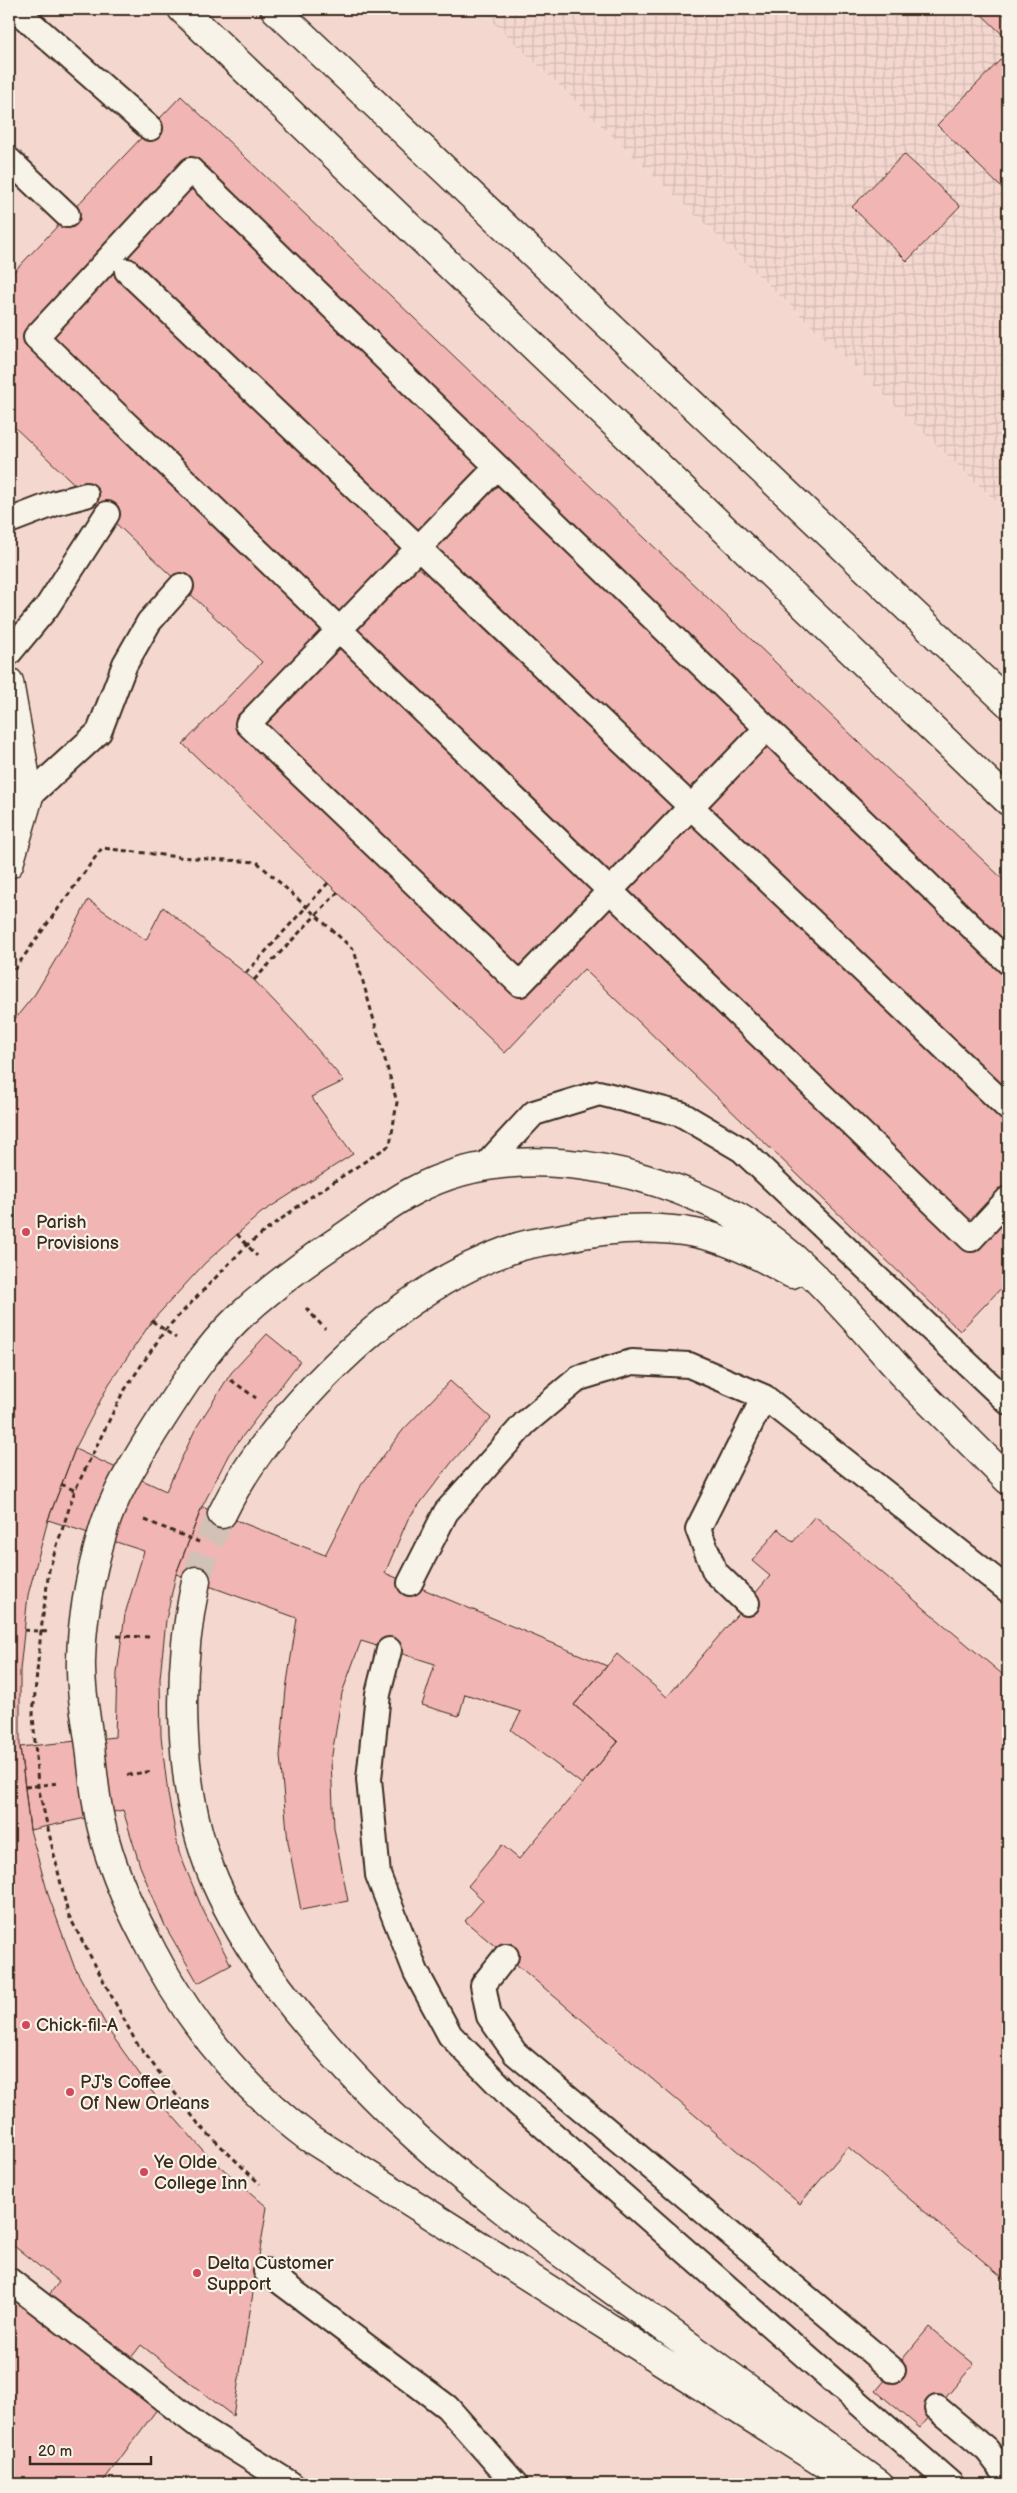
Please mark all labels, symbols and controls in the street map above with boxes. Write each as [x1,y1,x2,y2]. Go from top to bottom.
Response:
place label: Parish Provisions [36,1212,119,1254]
marker: Parish Provisions [20,1226,32,1238]
place label: Chick-fil-A [36,2015,118,2036]
marker: Chick-fil-A [20,2019,32,2031]
place label: PJ's Coffee Of New Orleans [80,2072,209,2114]
marker: PJ's Coffee Of New Orleans [64,2086,76,2098]
place label: Ye Olde College Inn [153,2152,247,2194]
marker: Ye Olde College Inn [138,2166,150,2178]
place label: Delta Customer Support [207,2253,334,2295]
marker: Delta Customer Support [191,2267,203,2279]
scale bar [30,2433,151,2465]
text: 20 m [38,2442,72,2461]

